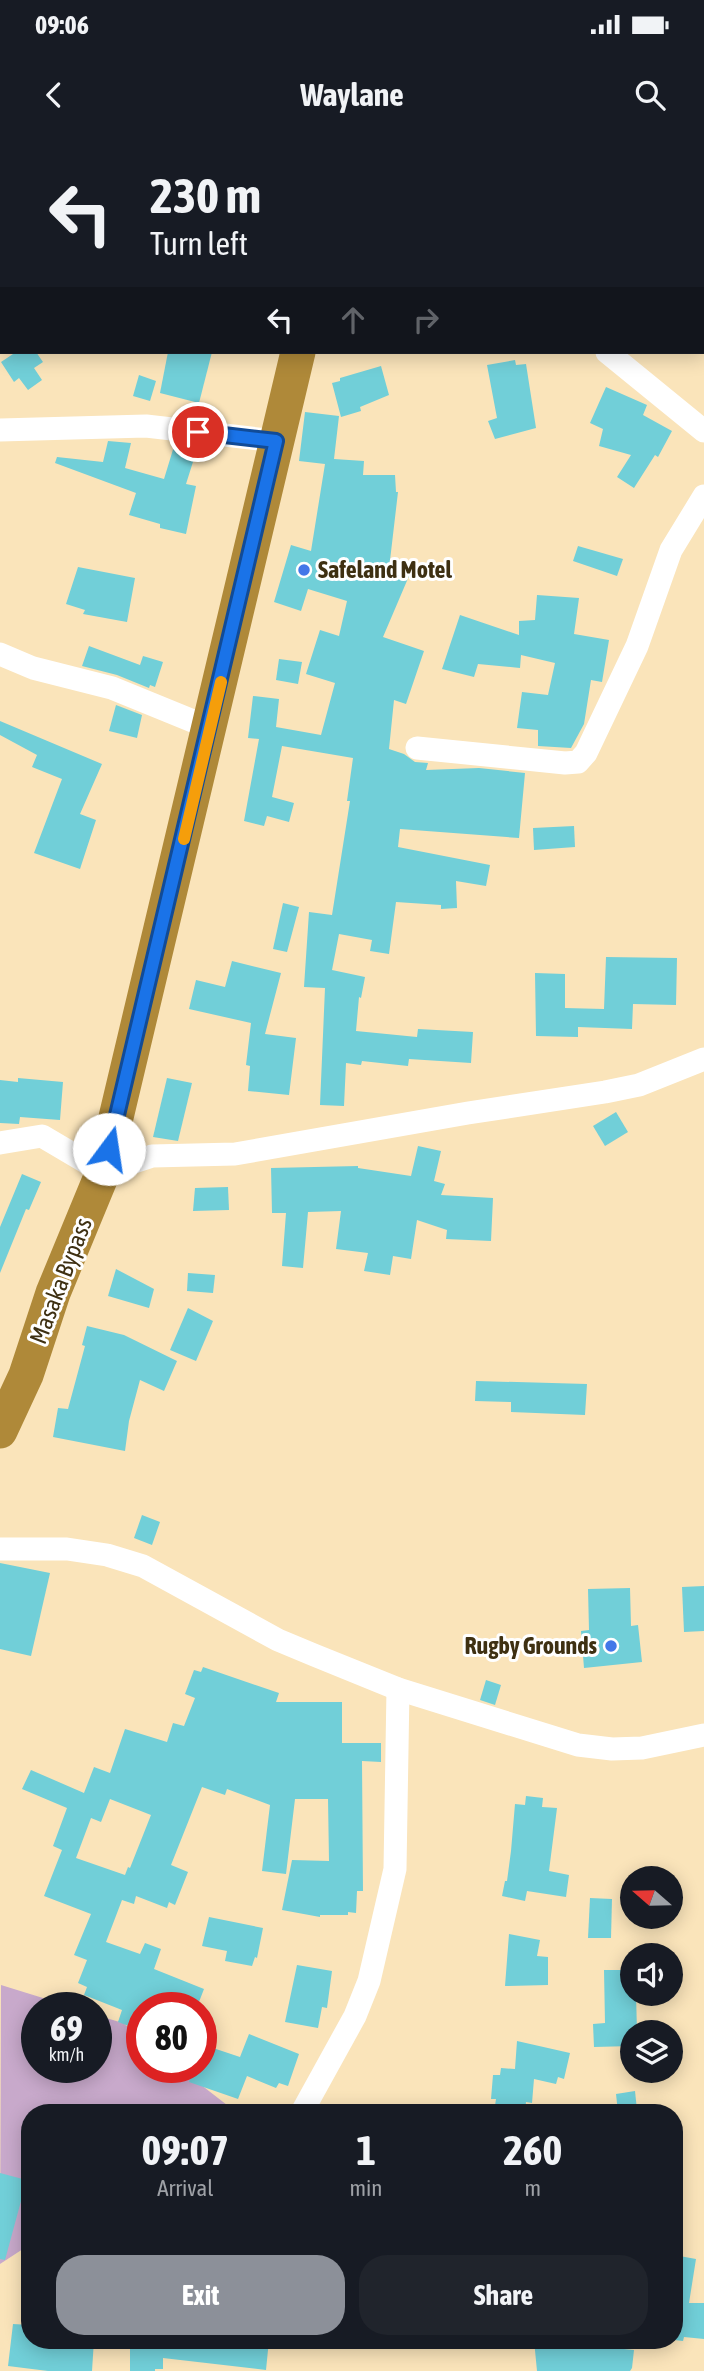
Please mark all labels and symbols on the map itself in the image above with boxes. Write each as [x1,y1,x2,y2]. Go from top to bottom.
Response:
pin [168,402,228,462]
place label: Safeland Motel [318,556,453,583]
marker: Safeland Motel [296,562,312,578]
position arrow [72,1112,146,1186]
street label: Masaka Bypass [24,1214,97,1348]
place label: Rugby Grounds [465,1632,598,1659]
marker: Rugby Grounds [603,1638,619,1654]
north arrow [620,1866,682,1928]
speed limit sign: 80 [126,1992,217,2083]

